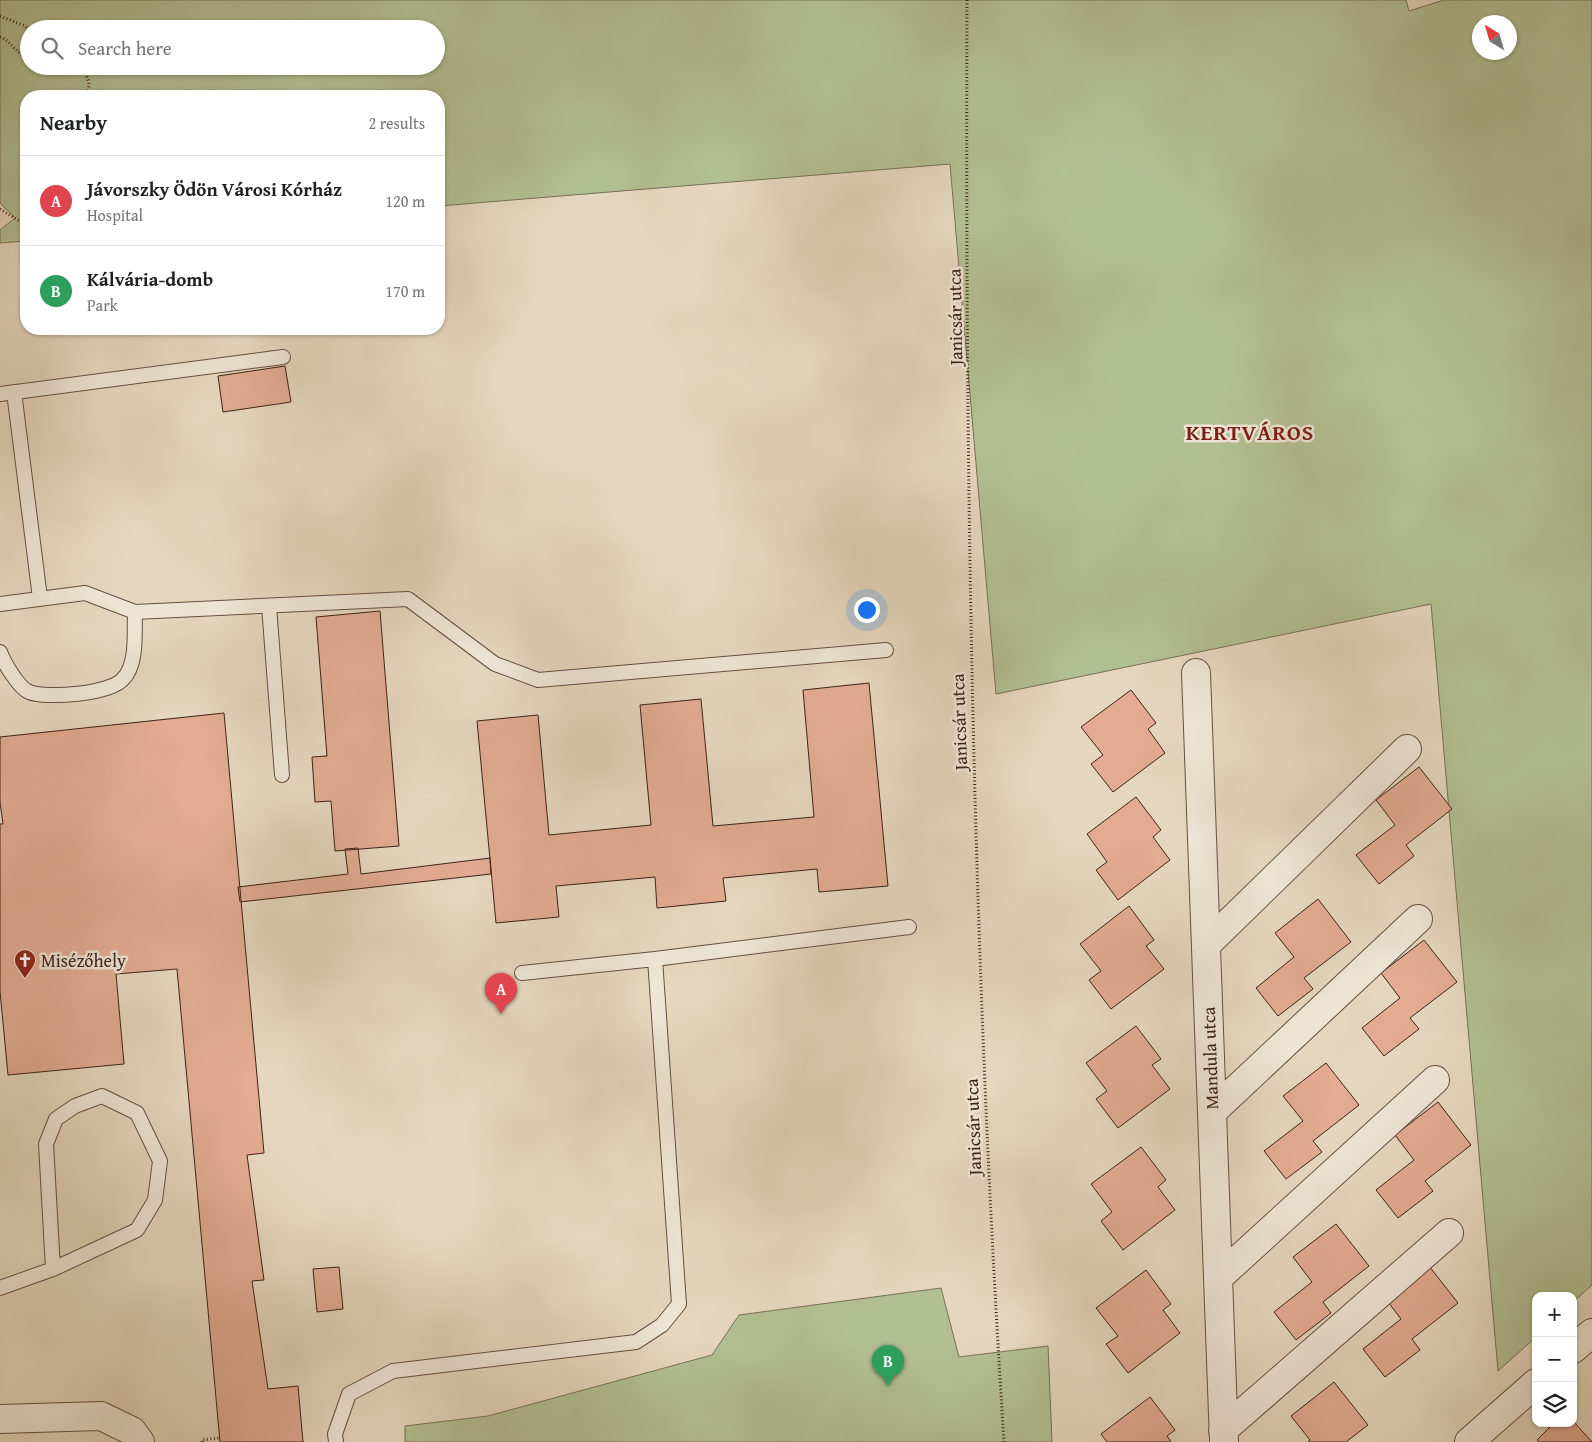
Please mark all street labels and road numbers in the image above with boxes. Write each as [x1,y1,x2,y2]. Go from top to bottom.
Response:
street label: Janicsár utca [941,268,969,368]
street label: Janicsár utca [944,673,974,773]
street label: Mandula utca [1195,1006,1225,1110]
street label: Janicsár utca [958,1078,988,1178]

